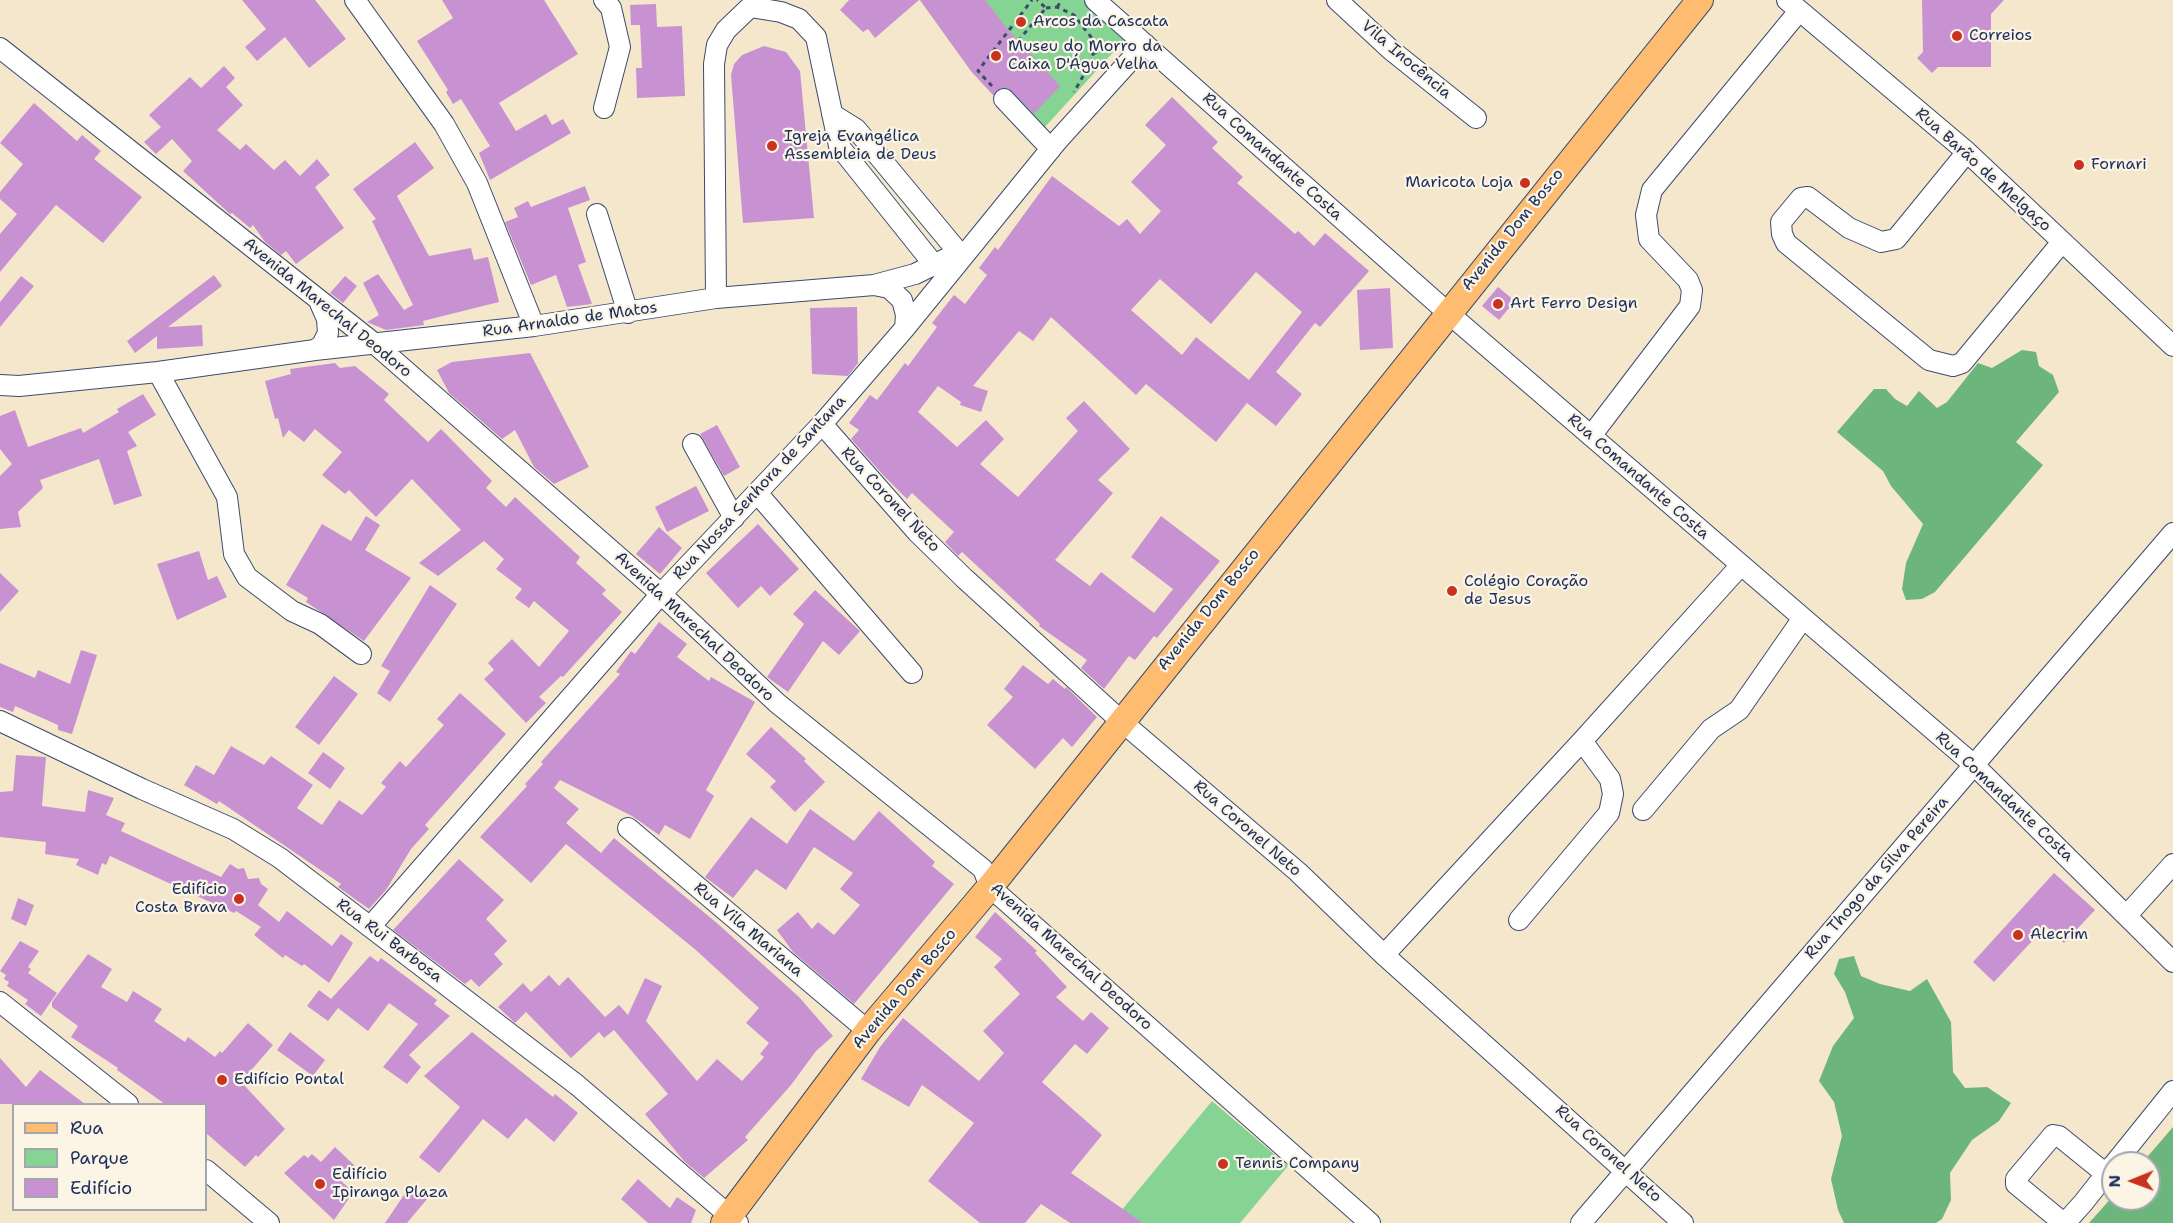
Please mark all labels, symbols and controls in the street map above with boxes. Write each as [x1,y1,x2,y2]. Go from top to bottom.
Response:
place label: Arcos da Cascata [1033,12,1168,32]
marker: Arcos da Cascata [1014,15,1028,29]
street label: Vila Inocência [1357,17,1455,103]
place label: Correios [1969,26,2032,46]
marker: Correios [1950,29,1964,43]
place label: Museu do Morro da Caixa D'Água Velha [1008,37,1162,75]
marker: Museu do Morro da Caixa D'Água Velha [989,49,1003,63]
street label: Rua Comandante Costa [1198,89,1346,225]
street label: Rua Barão de Melgaço [1911,104,2055,236]
place label: Igreja Evangélica Assembleia de Deus [784,127,937,165]
marker: Igreja Evangélica Assembleia de Deus [765,139,779,153]
place label: Fornari [2091,155,2147,175]
marker: Fornari [2072,158,2086,172]
street label: Avenida Dom Bosco [1458,165,1568,295]
place label: Maricota Loja [1405,173,1513,193]
marker: Maricota Loja [1518,176,1532,190]
street label: Avenida Marechal Deodoro [239,234,415,382]
place label: Art Ferro Design [1510,294,1637,314]
marker: Art Ferro Design [1491,297,1505,311]
street label: Rua Arnaldo de Matos [481,298,659,342]
street label: Rua Nossa Senhora de Santana [669,392,851,584]
street label: Rua Comandante Costa [1563,410,1713,544]
street label: Rua Coronel Neto [836,444,944,556]
street label: Avenida Dom Bosco [1154,545,1264,675]
street label: Avenida Marechal Deodoro [610,548,778,706]
place label: Colégio Coração de Jesus [1464,572,1588,610]
marker: Colégio Coração de Jesus [1445,584,1459,598]
street label: Rua Comandante Costa [1931,728,2077,866]
street label: Rua Coronel Neto [1189,777,1305,881]
street label: Rua Thogo da Silva Pereira [1801,793,1953,963]
street label: Rua Vila Mariana [690,879,806,981]
street label: Avenida Marechal Deodoro [986,879,1156,1035]
place label: Edifício Costa Brava [135,880,227,918]
marker: Edifício Costa Brava [232,892,246,906]
street label: Rua Rui Barbosa [332,895,446,987]
street label: Avenida Dom Bosco [849,925,961,1053]
place label: Alecrim [2030,925,2088,945]
marker: Alecrim [2011,928,2025,942]
place label: Edifício Pontal [234,1070,344,1090]
marker: Edifício Pontal [215,1073,229,1087]
street label: Rua Coronel Neto [1551,1101,1665,1207]
legend [12,1103,207,1211]
text: Rua [70,1116,103,1140]
text: Parque [70,1146,129,1170]
north arrow [2101,1151,2161,1211]
place label: Tennis Company [1235,1154,1360,1174]
marker: Tennis Company [1216,1157,1230,1171]
place label: Edifício Ipiranga Plaza [332,1165,448,1203]
text: N [2104,1175,2125,1188]
text: Edifício [70,1176,132,1200]
marker: Edifício Ipiranga Plaza [313,1177,327,1191]

